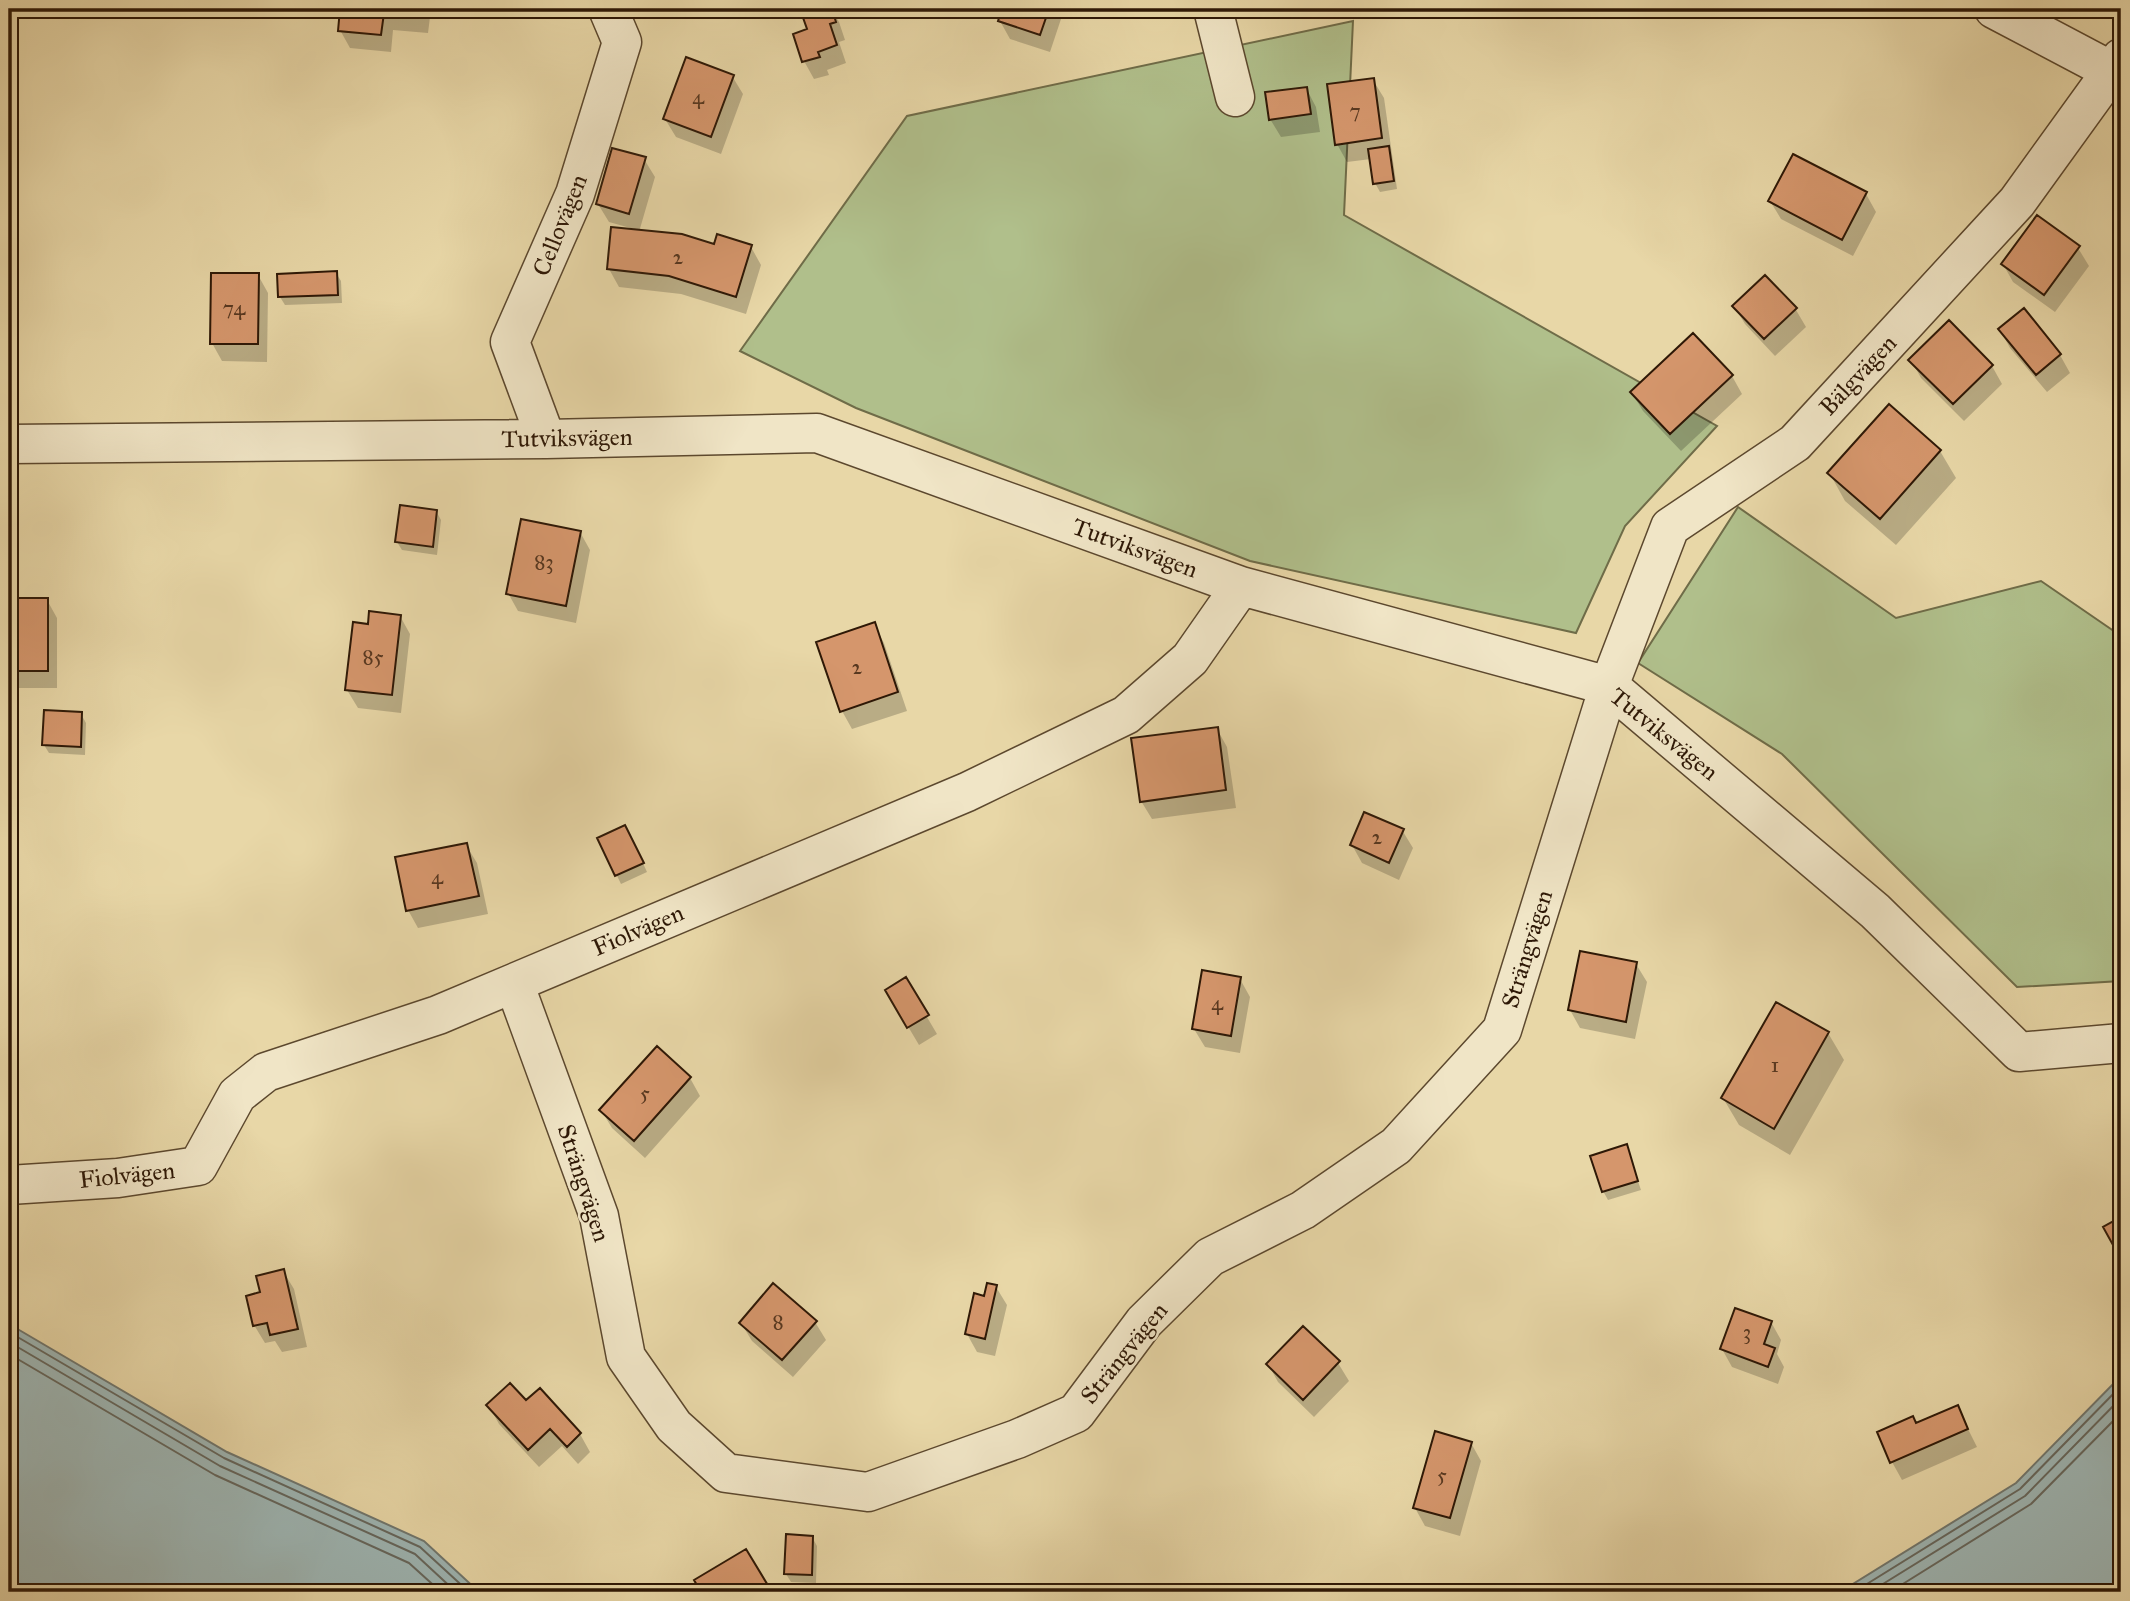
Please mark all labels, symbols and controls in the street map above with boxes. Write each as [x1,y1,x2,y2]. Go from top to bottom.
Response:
house number: 4 [692,84,705,110]
house number: 7 [1349,98,1361,124]
street label: Cellovägen [526,170,594,280]
house number: 2 [673,244,684,270]
house number: 74 [223,295,247,321]
street label: Bälgvägen [1813,328,1903,422]
street label: Tutviksvägen [501,422,633,454]
street label: Tutviksvägen [1068,511,1202,585]
house number: 83 [534,549,554,575]
house number: 85 [363,644,384,670]
house number: 2 [852,654,863,680]
street label: Tutviksvägen [1604,681,1724,787]
house number: 2 [1372,824,1383,850]
house number: 4 [431,864,444,890]
street label: Strängvägen [1495,886,1559,1012]
street label: Fiolvägen [588,897,688,963]
house number: 4 [1211,990,1224,1016]
house number: 1 [1771,1052,1779,1078]
house number: 5 [640,1080,650,1106]
street label: Strängvägen [551,1120,617,1246]
street label: Fiolvägen [78,1155,176,1195]
street label: Strängvägen [1074,1296,1174,1410]
house number: 8 [772,1309,784,1335]
house number: 3 [1743,1319,1751,1345]
house number: 5 [1437,1462,1447,1488]

